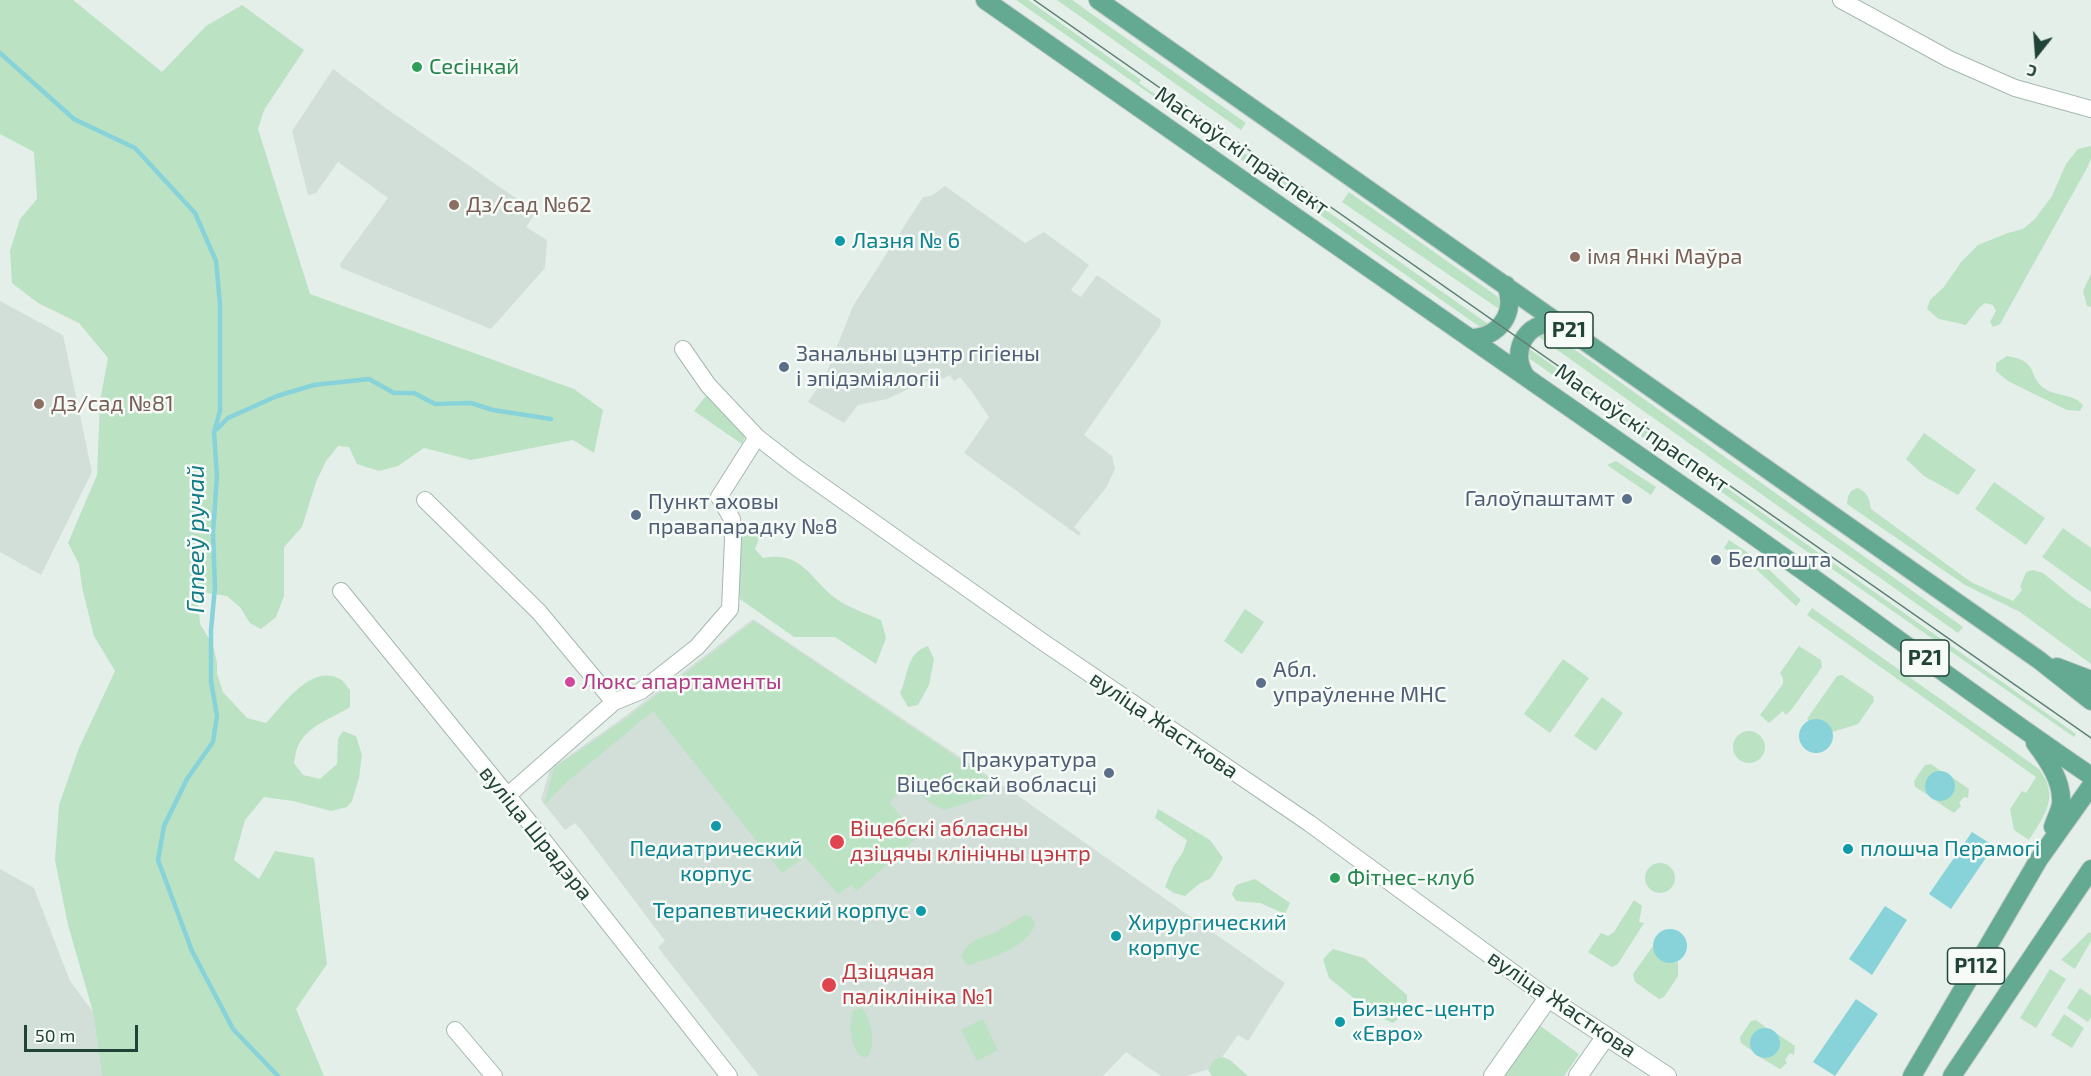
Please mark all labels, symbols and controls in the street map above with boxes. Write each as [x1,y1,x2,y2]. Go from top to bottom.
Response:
north arrow [2007,24,2067,84]
place label: Сесінкай [429,54,519,80]
marker: Сесінкай [410,60,424,74]
text: С [2024,61,2039,82]
street label: Маскоўскі праспект [1150,81,1334,221]
place label: Дз/сад №62 [466,192,592,218]
marker: Дз/сад №62 [447,198,461,212]
place label: Лазня № 6 [852,228,960,254]
marker: Лазня № 6 [833,234,847,248]
place label: імя Янкі Маўра [1587,244,1742,270]
marker: імя Янкі Маўра [1568,250,1582,264]
road number: Р21 [1545,312,1593,348]
place label: Занальны цэнтр гігіены і эпідэміялогіі [796,341,1040,392]
street label: Маскоўскі праспект [1550,358,1734,498]
marker: Занальны цэнтр гігіены і эпідэміялогіі [777,360,791,374]
place label: Дз/сад №81 [51,391,174,417]
marker: Дз/сад №81 [32,397,46,411]
water label: Гапееў ручай [182,465,210,613]
place label: Галоўпаштамт [1465,486,1615,512]
place label: Пункт аховы правапарадку №8 [648,489,838,540]
marker: Галоўпаштамт [1620,492,1634,506]
marker: Пункт аховы правапарадку №8 [629,508,643,522]
place label: Белпошта [1728,547,1831,573]
marker: Белпошта [1709,553,1723,567]
road number: Р21 [1901,640,1949,676]
place label: Абл. упраўленне МНС [1273,657,1446,708]
street label: вуліца Жасткова [1085,666,1243,784]
place label: Люкс апартаменты [582,669,782,695]
marker: Люкс апартаменты [563,675,577,689]
marker: Абл. упраўленне МНС [1254,676,1268,690]
place label: Пракуратура Віцебскай вобласці [896,747,1097,798]
street label: вуліца Шрадэра [474,760,598,906]
marker: Пракуратура Віцебскай вобласці [1102,766,1116,780]
place label: Віцебскі абласны дзіцячы клінічны цэнтр [850,816,1091,867]
marker: Педиатрический корпус [709,819,723,833]
marker: Віцебскі абласны дзіцячы клінічны цэнтр [828,833,846,851]
place label: Педиатрический корпус [630,836,802,888]
place label: плошча Перамогі [1860,836,2040,862]
marker: плошча Перамогі [1841,842,1855,856]
place label: Фітнес-клуб [1347,865,1475,891]
marker: Фітнес-клуб [1328,871,1342,885]
place label: Терапевтический корпус [652,898,909,924]
marker: Терапевтический корпус [914,904,928,918]
place label: Хирургический корпус [1128,910,1287,962]
marker: Хирургический корпус [1109,929,1123,943]
street label: вуліца Жасткова [1483,945,1641,1063]
road number: Р112 [1948,948,2004,984]
place label: Дзіцячая паліклініка №1 [842,959,994,1010]
marker: Дзіцячая паліклініка №1 [820,976,838,994]
place label: Бизнес-центр «Евро» [1352,996,1495,1048]
scale bar [27,1013,141,1051]
marker: Бизнес-центр «Евро» [1333,1015,1347,1029]
text: 50 m [35,1024,75,1046]

